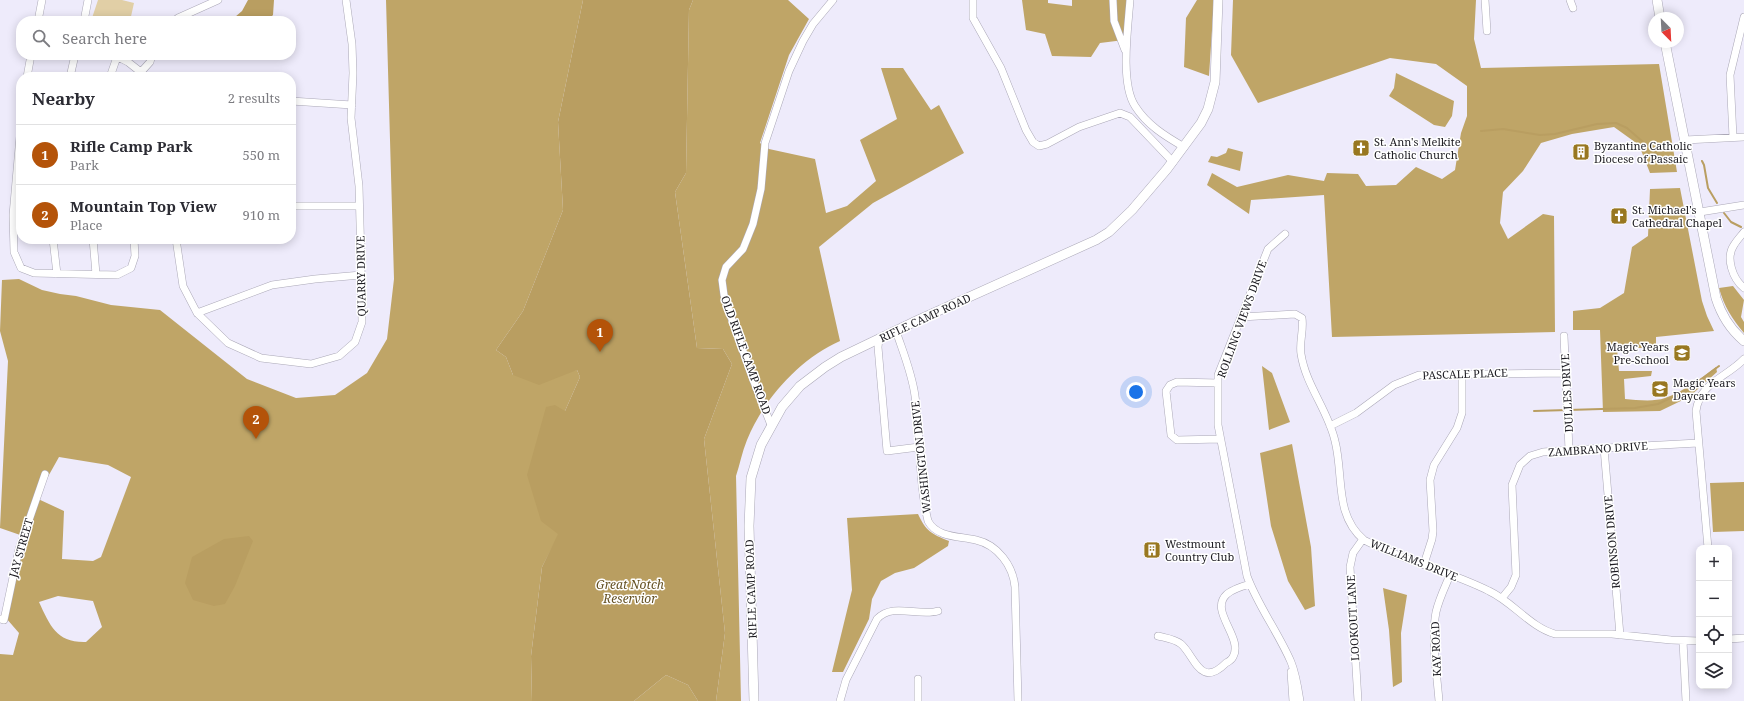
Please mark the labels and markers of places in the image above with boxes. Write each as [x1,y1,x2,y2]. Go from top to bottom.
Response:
place label: St. Ann's Melkite Catholic Church [1374,134,1461,162]
church icon: St. Ann's Melkite Catholic Church [1351,138,1371,158]
place label: Byzantine Catholic Diocese of Passaic [1594,138,1692,166]
building icon: Byzantine Catholic Diocese of Passaic [1571,142,1591,162]
place label: St. Michael's Cathedral Chapel [1632,202,1722,230]
church icon: St. Michael's Cathedral Chapel [1609,206,1629,226]
pin: 1 [587,319,613,352]
place label: Magic Years Pre-School [1606,339,1670,367]
school or university icon: Magic Years Pre-School [1672,343,1692,363]
place label: Magic Years Daycare [1673,375,1736,403]
school or university icon: Magic Years Daycare [1650,379,1670,399]
pin: 2 [243,406,269,439]
place label: Westmount Country Club [1165,536,1234,564]
building icon: Westmount Country Club [1142,540,1162,560]

